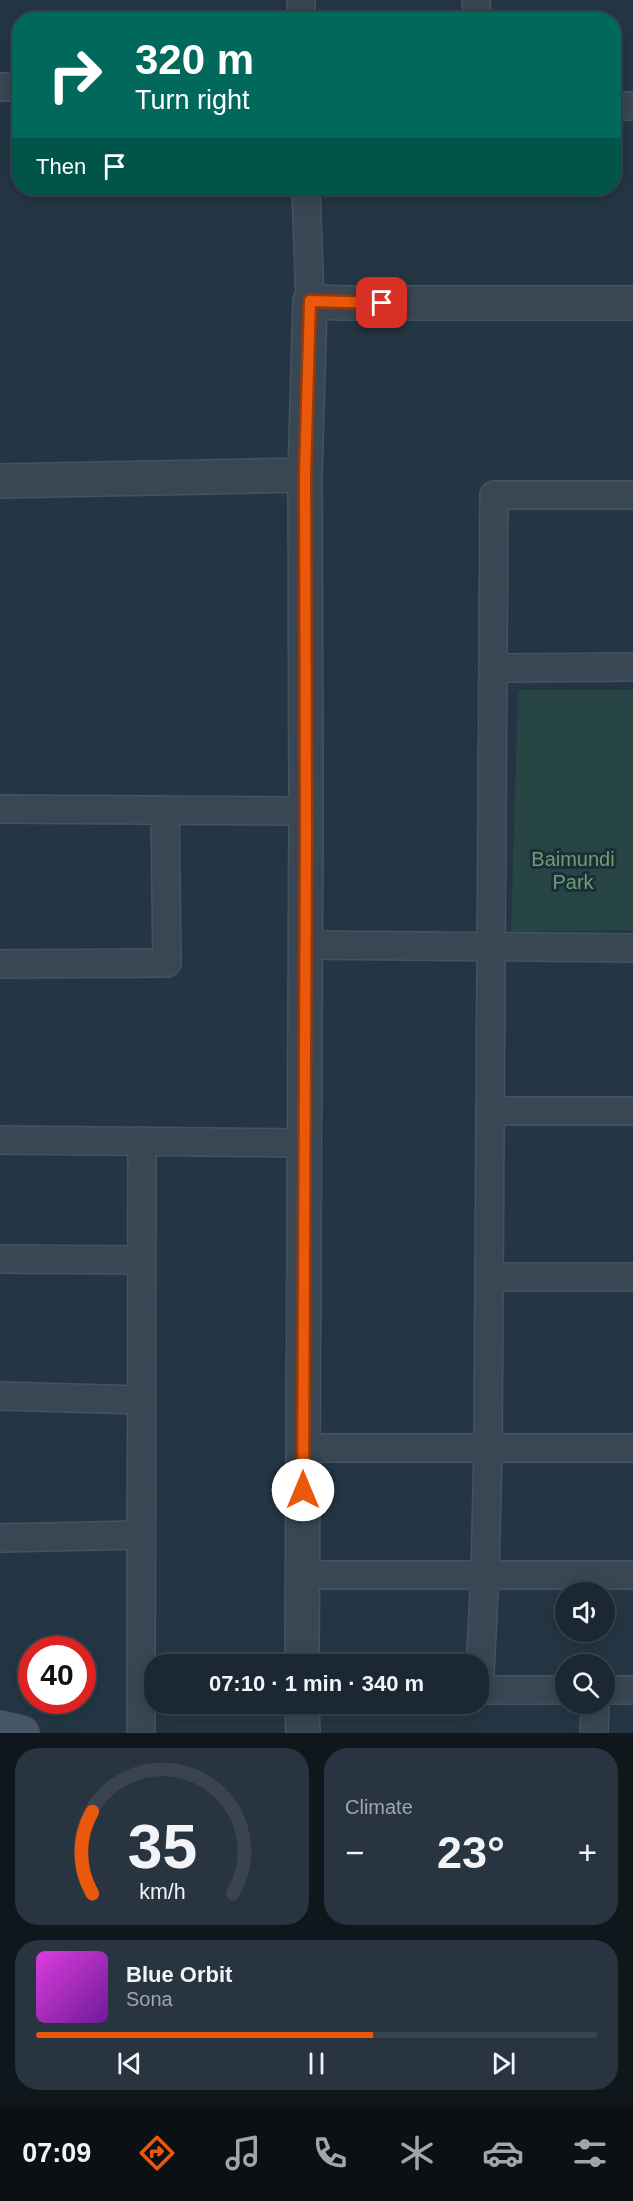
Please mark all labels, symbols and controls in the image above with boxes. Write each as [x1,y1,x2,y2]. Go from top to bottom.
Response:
icon: right [36,36,114,114]
text: 320 m [135,36,254,83]
text: Turn right [135,85,250,115]
icon: arrive [98,150,131,183]
text: Then [36,154,86,179]
pin [356,277,407,328]
icon: arrive [365,286,398,319]
park label: Baimundi Park [531,848,615,893]
position arrow [271,1458,335,1522]
map controls [555,1582,615,1714]
button: sound [555,1582,615,1642]
speed limit sign: 40 [18,1636,96,1714]
button: search [555,1654,615,1714]
text: 07:10 · 1 min · 340 m [209,1671,424,1696]
text: Climate [345,1796,413,1818]
text: 35 [127,1812,197,1881]
text: 23° [437,1827,505,1878]
text: − [345,1834,364,1871]
text: + [578,1834,597,1871]
text: km/h [139,1880,185,1904]
text: Blue Orbit [126,1962,232,1987]
text: Sona [126,1988,173,2010]
icon: previous [113,2047,146,2080]
icon: pause [300,2047,333,2080]
icon: next [487,2047,520,2080]
icon: directions [136,2132,178,2174]
icon: music [222,2132,264,2174]
icon: phone [309,2132,351,2174]
icon: climate [396,2132,438,2174]
icon: car [482,2132,524,2174]
icon: filters [569,2132,611,2174]
text: 07:09 [22,2138,91,2168]

